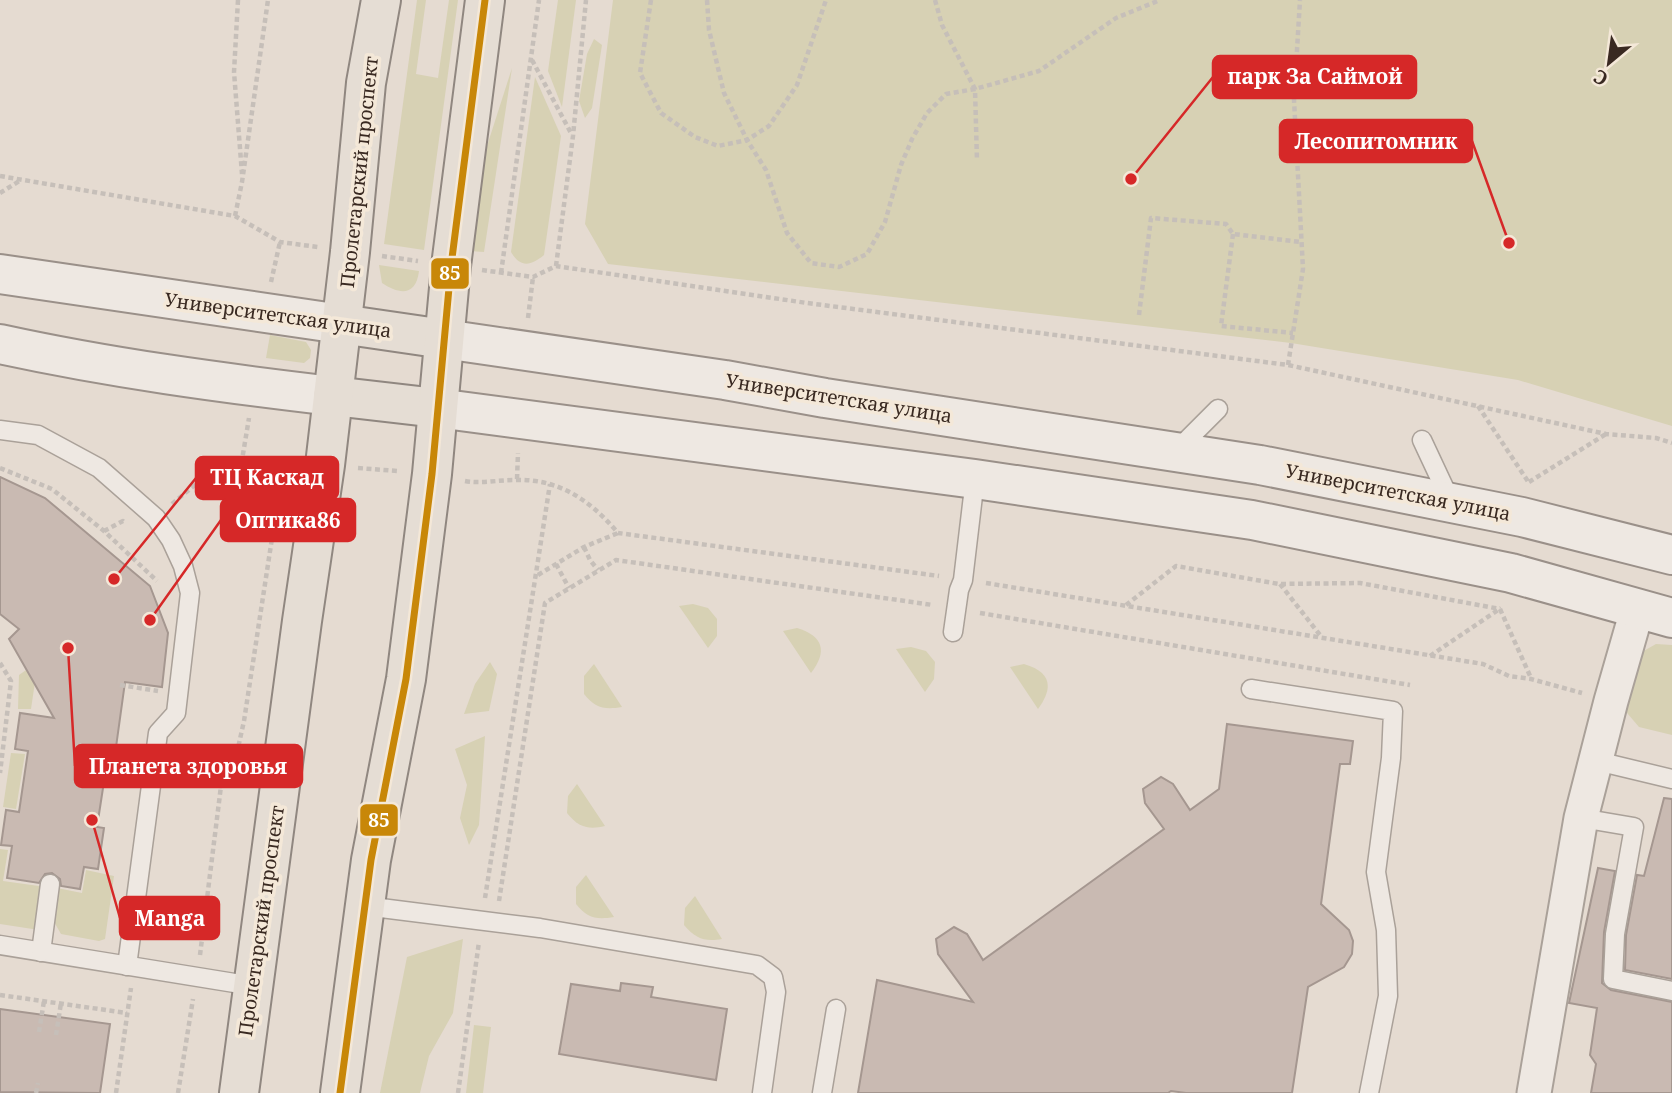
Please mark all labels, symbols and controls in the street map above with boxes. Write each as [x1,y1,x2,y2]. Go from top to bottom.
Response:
north arrow [1574,28,1644,98]
street label: Пролетарский проспект [334,55,384,289]
callout: парк За Саймой [1213,56,1416,98]
text: парк За Саймой [1228,62,1402,90]
text: С [1589,63,1613,92]
callout: Лесопитомник [1280,120,1472,162]
text: Лесопитомник [1294,127,1459,155]
line badge: 85 [430,257,470,290]
text: 85 [439,260,461,286]
street label: Университетская улица [163,286,393,344]
street label: Университетская улица [724,367,954,429]
callout: ТЦ Каскад [196,457,338,499]
street label: Университетская улица [1283,457,1513,527]
text: ТЦ Каскад [210,463,324,491]
callout: Оптика86 [221,499,355,541]
text: Оптика86 [235,506,341,534]
callout: Планета здоровья [75,745,302,787]
text: Планета здоровья [89,752,287,780]
line badge: 85 [359,803,399,837]
street label: Пролетарский проспект [232,804,290,1038]
text: 85 [368,807,390,833]
callout: Manga [120,897,219,939]
text: Manga [135,904,205,932]

